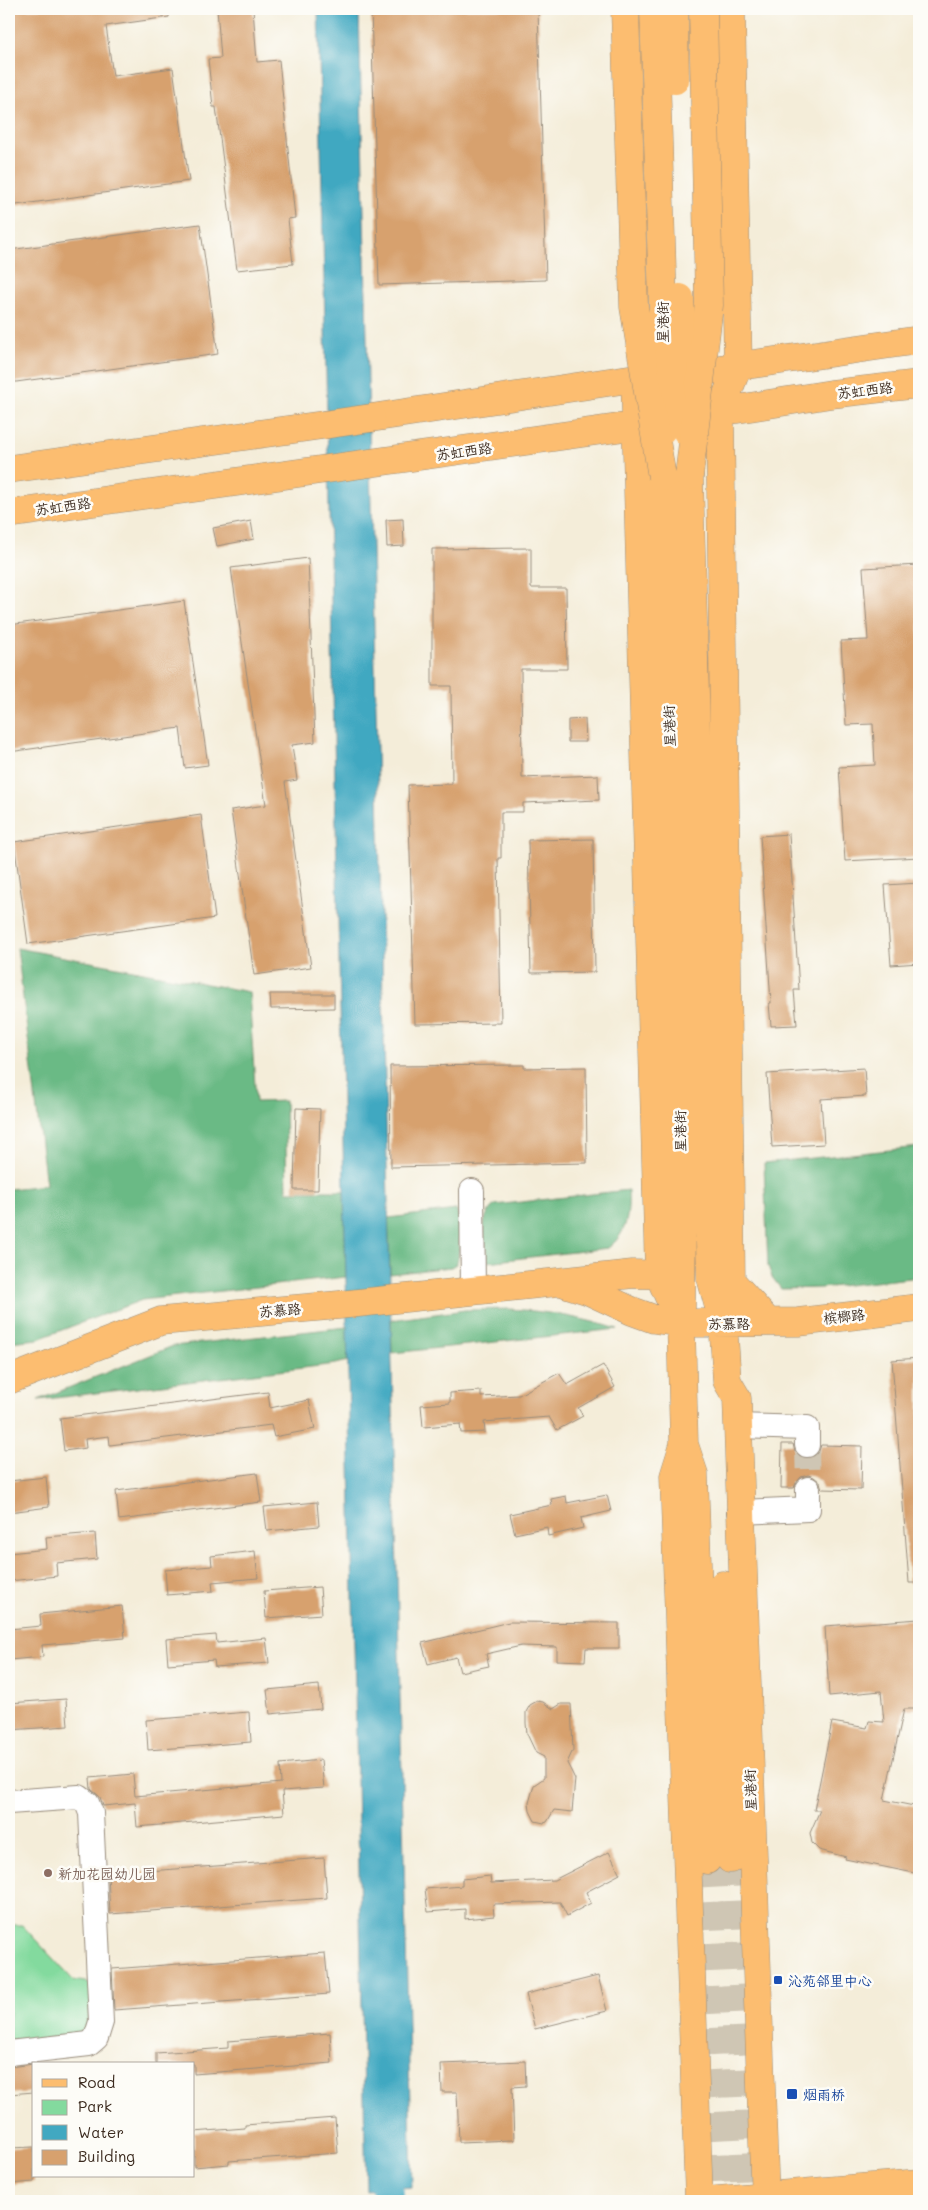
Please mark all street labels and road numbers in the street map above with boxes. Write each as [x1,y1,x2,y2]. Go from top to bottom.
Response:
street label: 星港街 [653,301,672,343]
street label: 苏虹西路 [836,377,894,403]
street label: 苏虹西路 [435,438,493,464]
street label: 苏虹西路 [34,493,92,519]
street label: 星港街 [659,705,679,747]
street label: 星港街 [670,1110,690,1152]
street label: 苏慕路 [258,1299,302,1321]
street label: 槟榔路 [822,1304,866,1328]
street label: 苏慕路 [708,1314,750,1333]
street label: 星港街 [740,1769,760,1811]

